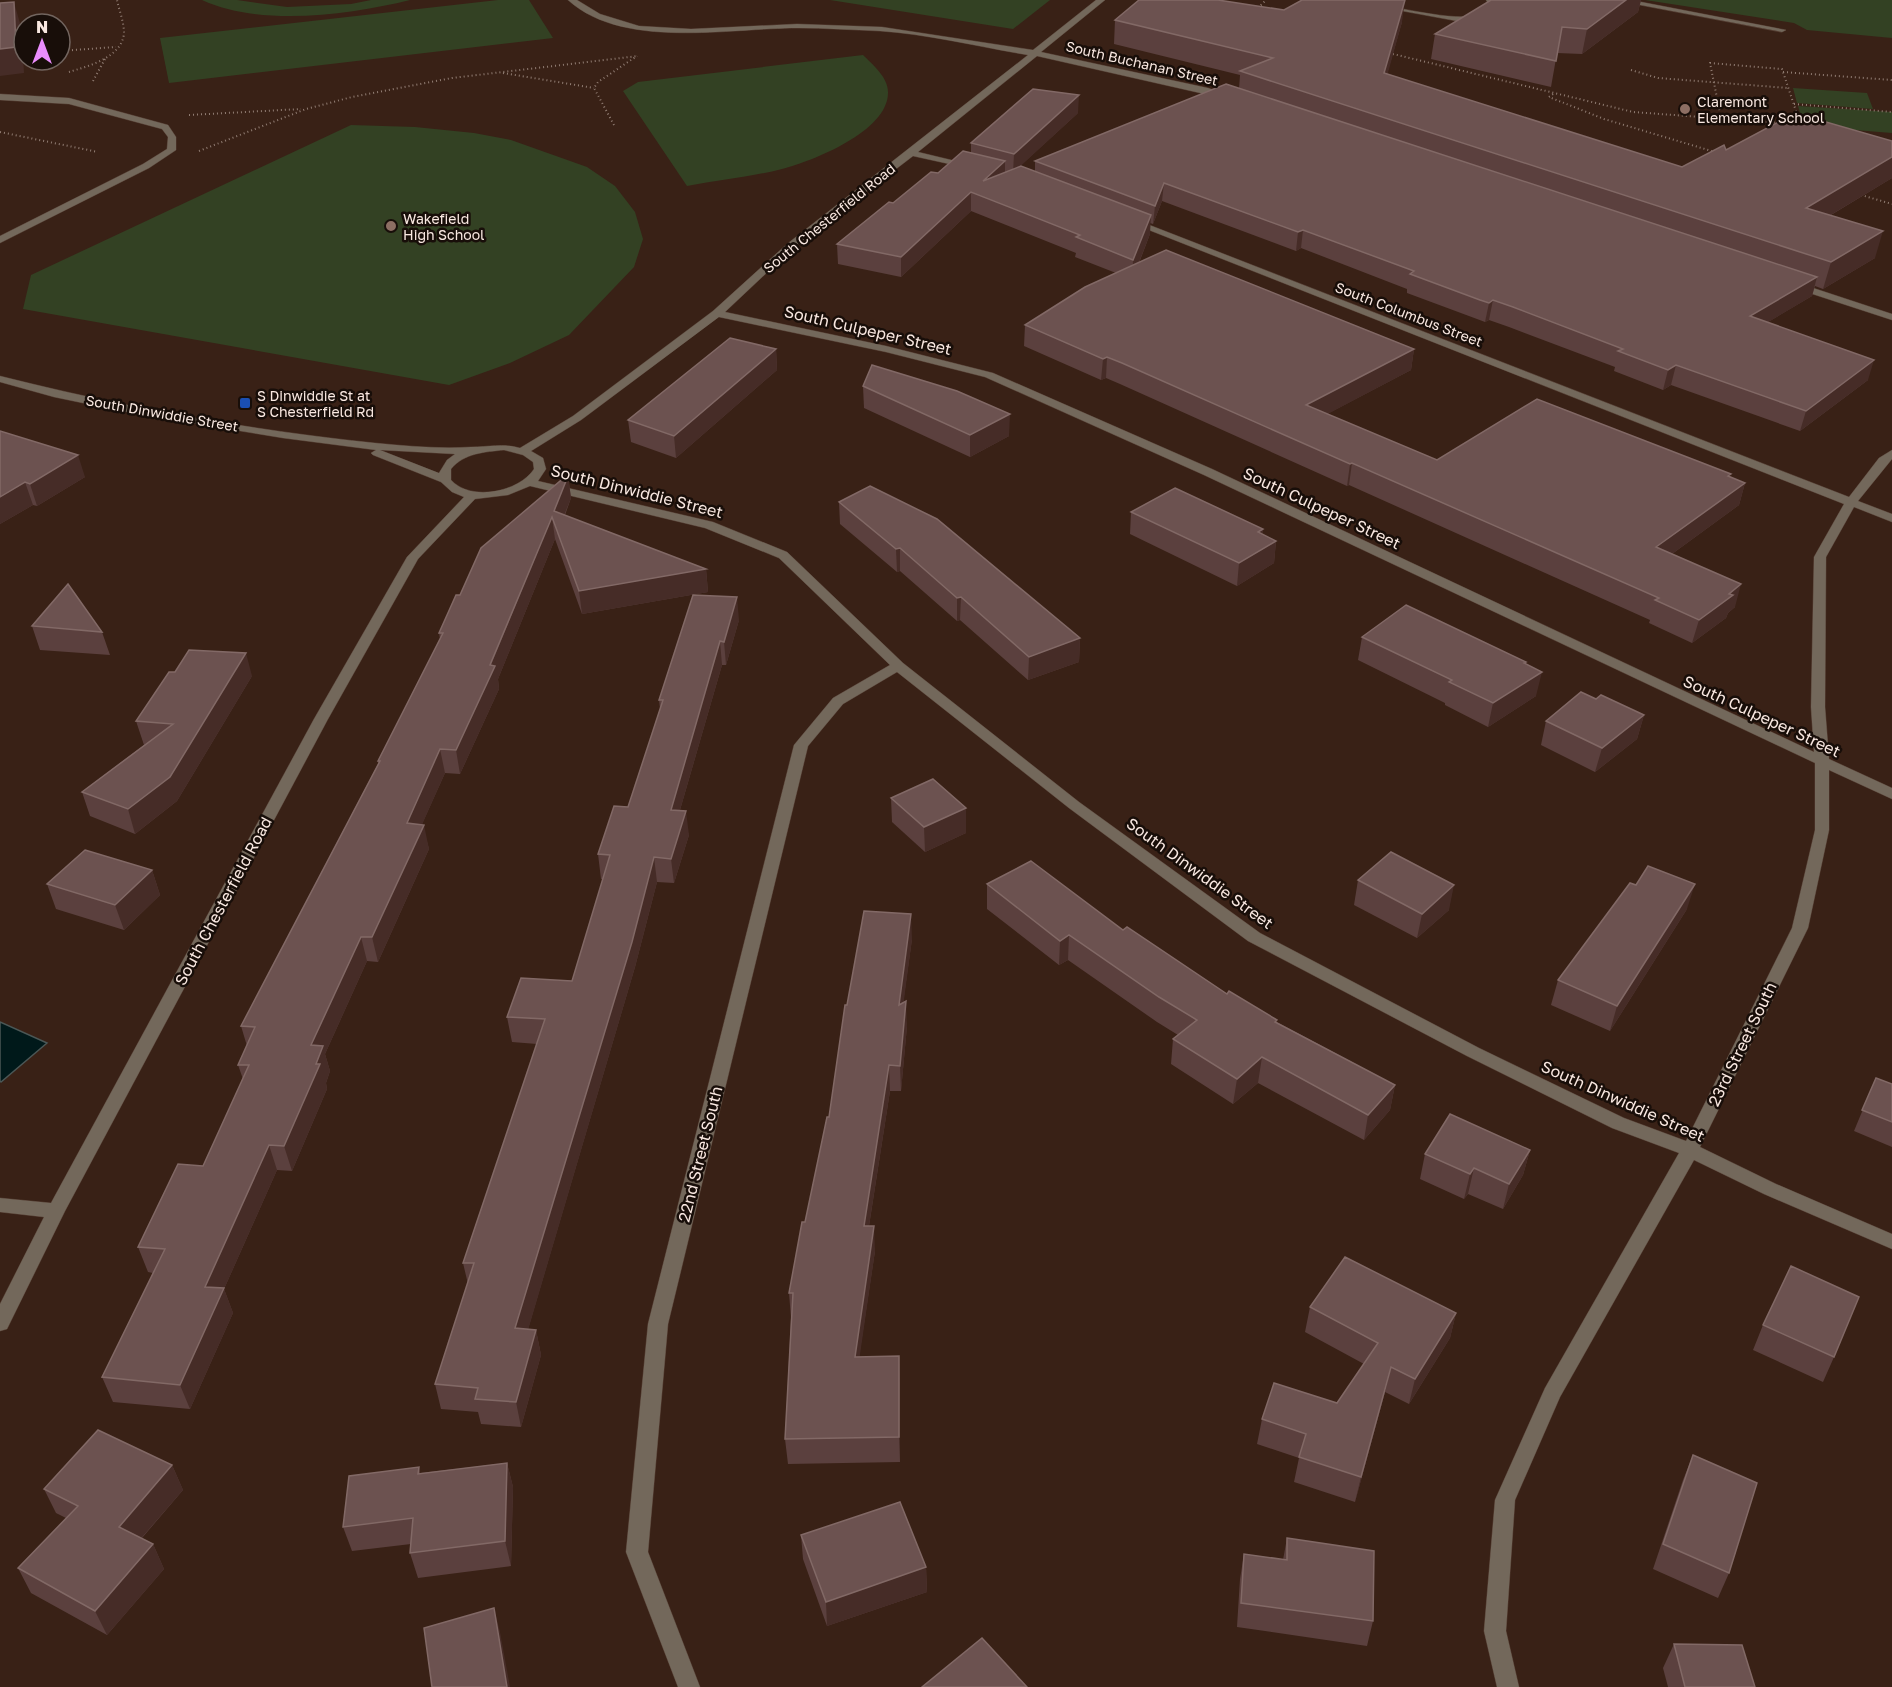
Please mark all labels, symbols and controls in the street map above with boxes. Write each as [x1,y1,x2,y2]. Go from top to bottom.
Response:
north arrow [12,12,72,72]
text: N [36,17,48,37]
street label: South Buchanan Street [1064,37,1220,89]
place label: Claremont Elementary School [1697,93,1824,126]
marker: Claremont Elementary School [1678,102,1692,116]
street label: South Chesterfield Road [760,160,898,276]
place label: Wakefield High School [403,210,485,243]
marker: Wakefield High School [384,219,398,233]
street label: South Columbus Street [1333,278,1485,350]
street label: South Culpeper Street [782,301,954,359]
place label: S Dinwiddie St at S Chesterfield Rd [257,387,374,420]
street label: South Dinwiddie Street [84,391,240,435]
marker: S Dinwiddie St at S Chesterfield Rd [238,396,252,410]
street label: South Dinwiddie Street [549,460,725,522]
street label: South Culpeper Street [1240,463,1404,553]
street label: South Culpeper Street [1680,671,1844,761]
street label: South Chesterfield Road [170,813,276,989]
street label: South Dinwiddie Street [1123,813,1277,933]
street label: 23rd Street South [1703,979,1781,1109]
street label: South Dinwiddie Street [1538,1056,1708,1146]
street label: 22nd Street South [673,1084,727,1224]

